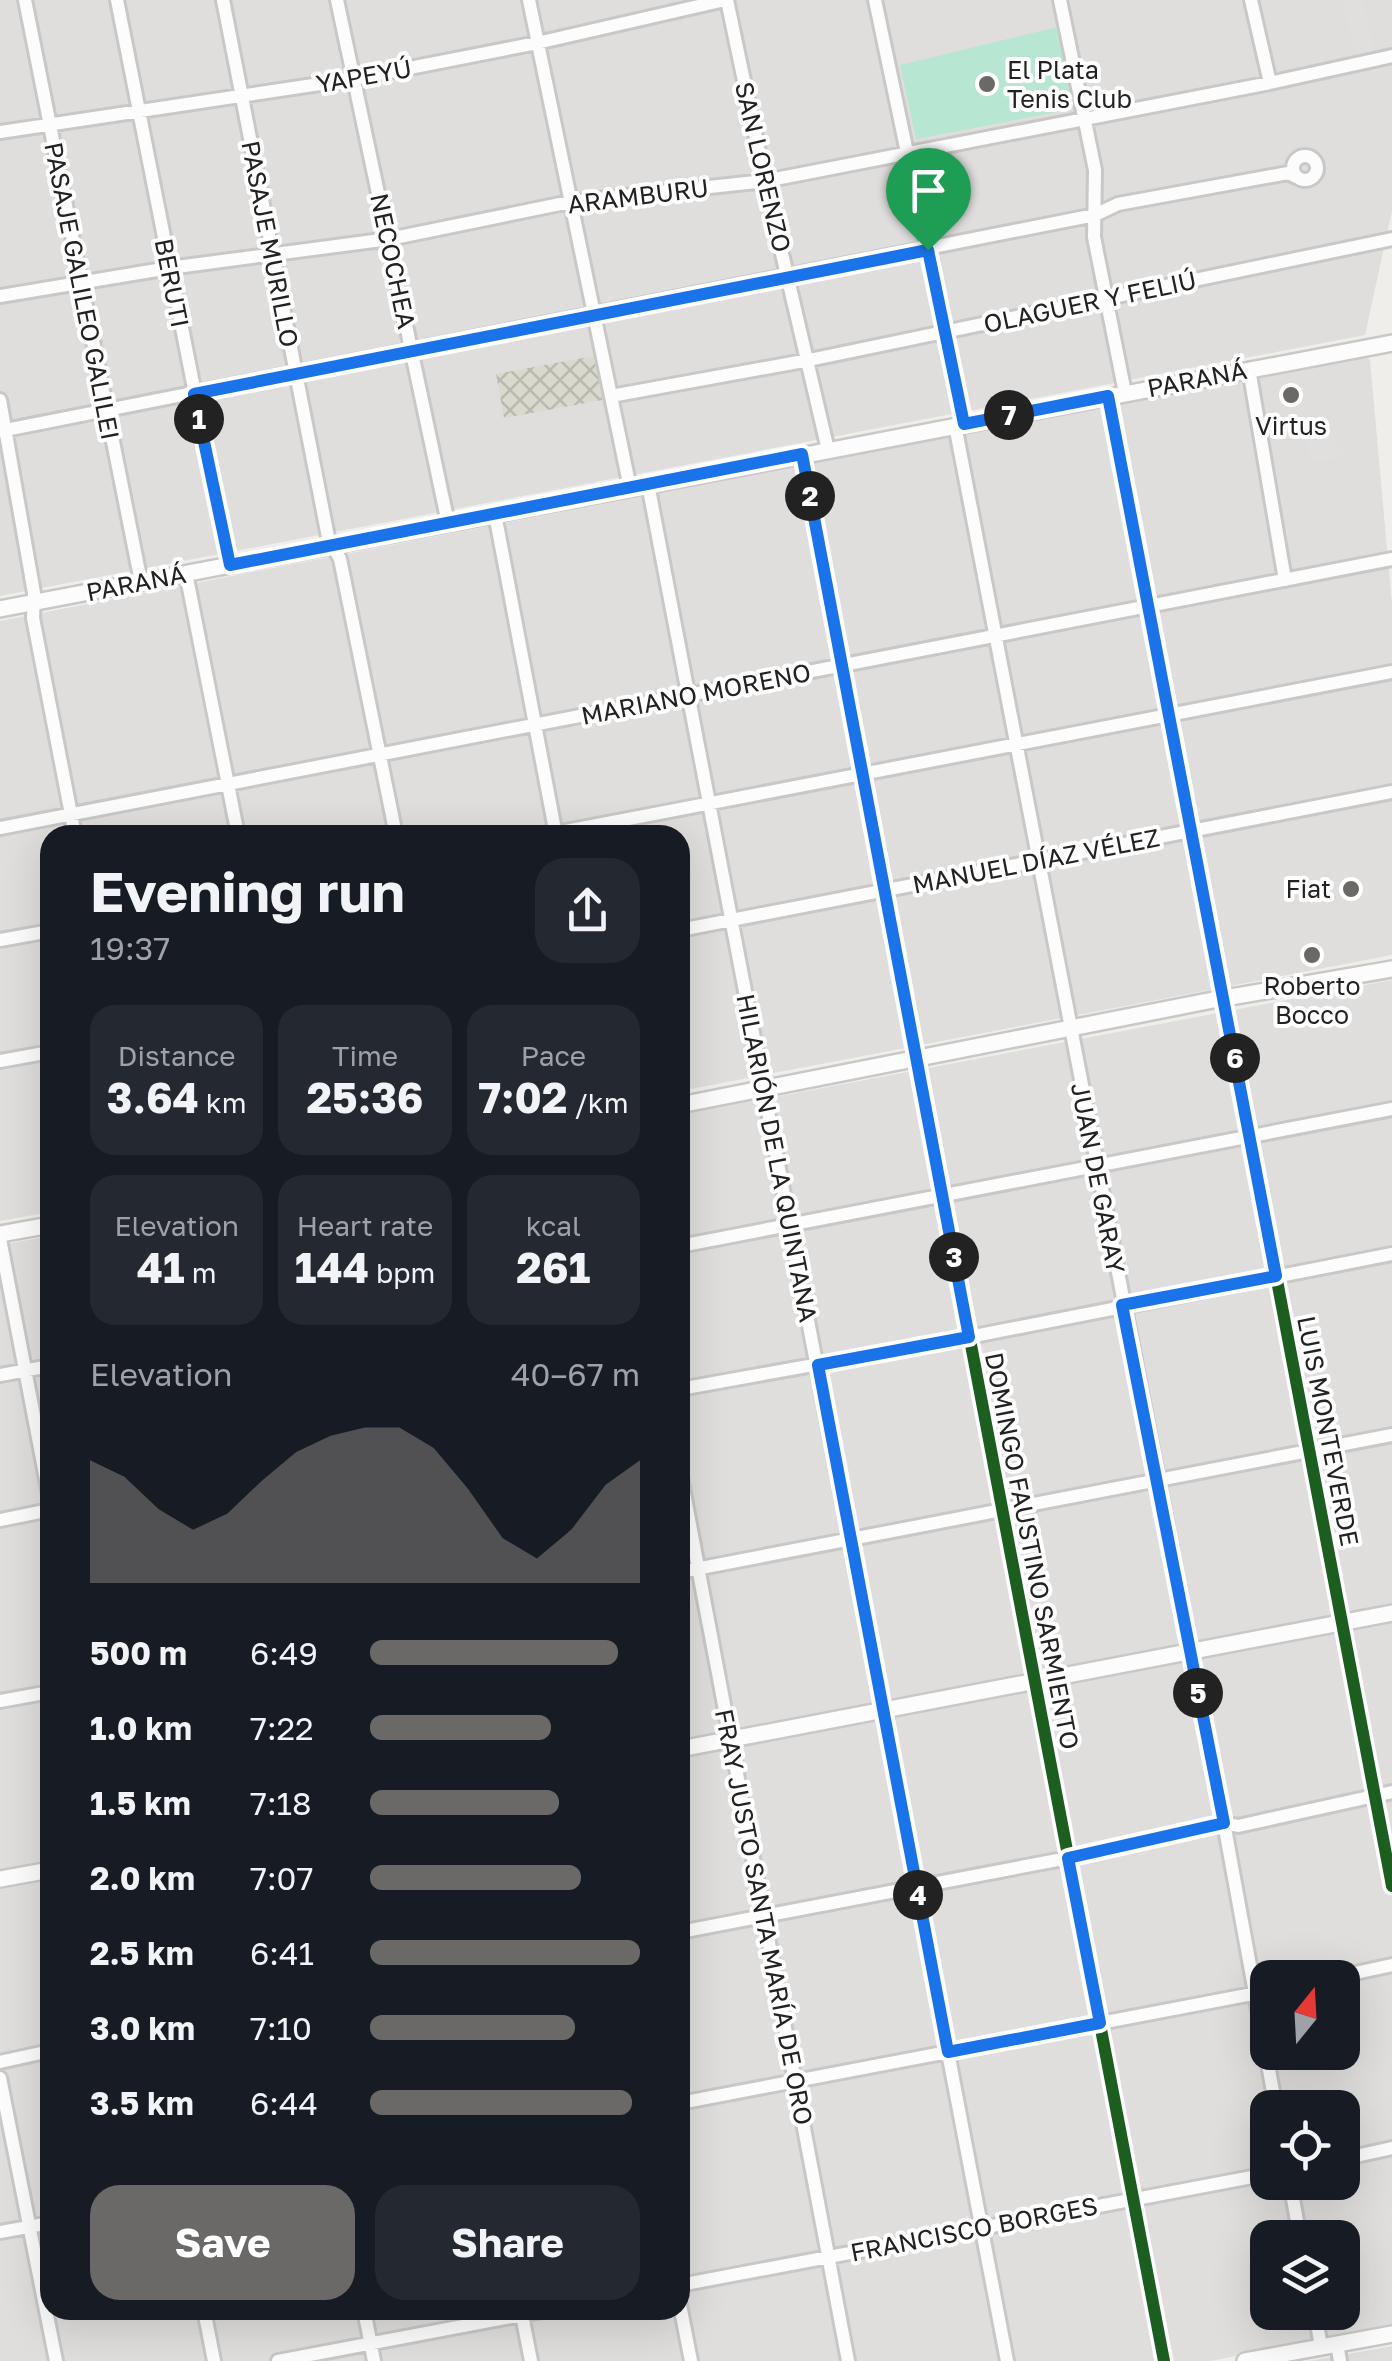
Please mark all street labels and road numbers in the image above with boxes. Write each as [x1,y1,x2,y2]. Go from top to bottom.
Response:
street label: YAPEYÚ [314,52,414,99]
street label: SAN LORENZO [729,79,798,255]
street label: PASAJE MURILLO [235,138,306,350]
street label: PASAJE GALILEO GALILEI [38,140,127,442]
street label: ARAMBURU [566,171,710,220]
street label: NECOCHEA [364,190,423,332]
street label: BERUTI [149,236,196,330]
street label: OLAGUER Y FELIÚ [981,264,1199,339]
street label: PARANÁ [1145,354,1249,403]
street label: PARANÁ [84,558,188,607]
street label: MARIANO MORENO [578,656,813,731]
street label: MANUEL DÍAZ VÉLEZ [910,821,1162,900]
street label: HILARIÓN DE LA QUINTANA [730,991,825,1325]
street label: JUAN DE GARAY [1065,1080,1132,1276]
street label: LUIS MONTEVERDE [1291,1313,1366,1549]
street label: DOMINGO FAUSTINO SARMIENTO [979,1350,1086,1752]
street label: FRAY JUSTO SANTA MARÍA DE ORO [709,1706,820,2128]
street label: FRANCISCO BORGES [848,2189,1100,2268]

